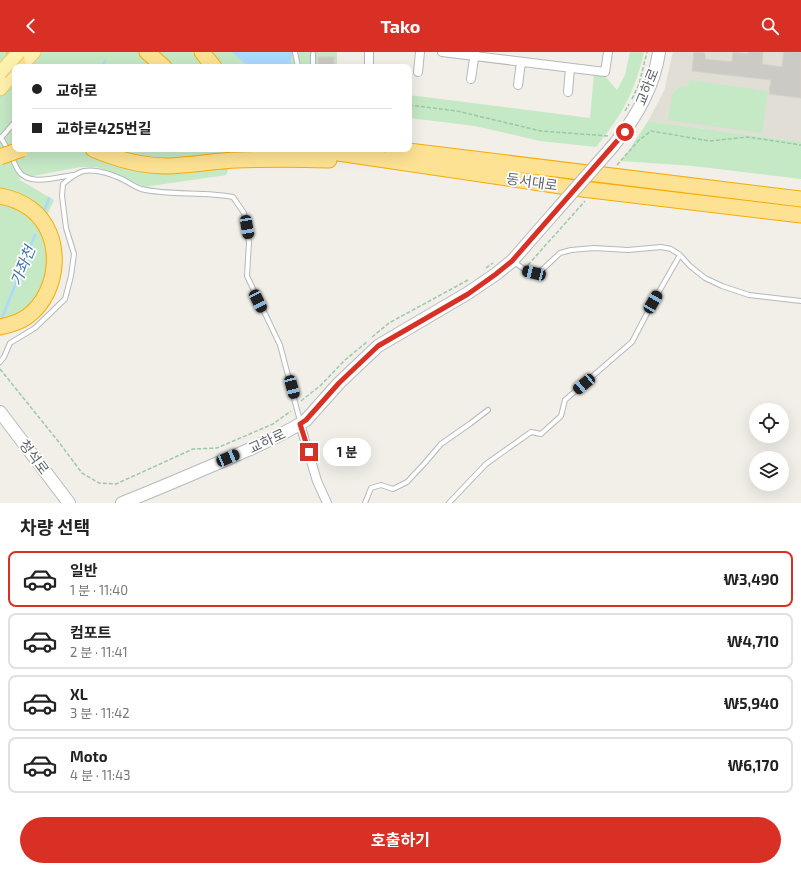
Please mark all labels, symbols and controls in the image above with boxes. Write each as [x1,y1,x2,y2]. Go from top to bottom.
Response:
icon: back [20,15,42,37]
text: Tako [381,15,420,37]
icon: search [759,15,781,37]
street label: 교하로 [631,66,662,108]
text: 교하로 [56,81,97,99]
text: 교하로425번길 [56,119,152,137]
route start [616,123,634,141]
street label: 동서대로 [505,170,559,194]
car [239,214,255,240]
water label: 가좌천 [6,241,39,288]
car [521,264,547,282]
car [247,288,269,314]
car [642,289,664,315]
car [571,372,597,396]
car [283,374,301,400]
map controls [749,403,789,491]
button: locate [749,403,789,443]
street label: 교하로 [246,425,288,456]
street label: 청석로 [16,436,53,477]
callout: 1 분 [323,438,371,466]
route end [300,443,318,461]
text: 1 분 [337,444,357,460]
car [215,448,241,468]
button: layers [749,451,789,491]
text: 차량 선택 [20,516,90,538]
icon: car [22,561,58,597]
text: 일반 [70,561,98,579]
text: ₩3,490 [724,570,779,588]
text: 1 분 · 11:40 [70,582,128,598]
icon: car [22,623,58,659]
text: 컴포트 [70,623,111,641]
text: ₩4,710 [727,632,779,650]
text: 2 분 · 11:41 [70,644,128,660]
icon: car [22,685,58,721]
text: XL [70,685,88,703]
text: ₩5,940 [724,694,779,712]
text: 3 분 · 11:42 [70,705,130,721]
icon: car [22,747,58,783]
text: Moto [70,747,108,765]
text: ₩6,170 [728,756,779,774]
text: 4 분 · 11:43 [70,767,130,783]
button: 호출하기 [20,817,781,863]

